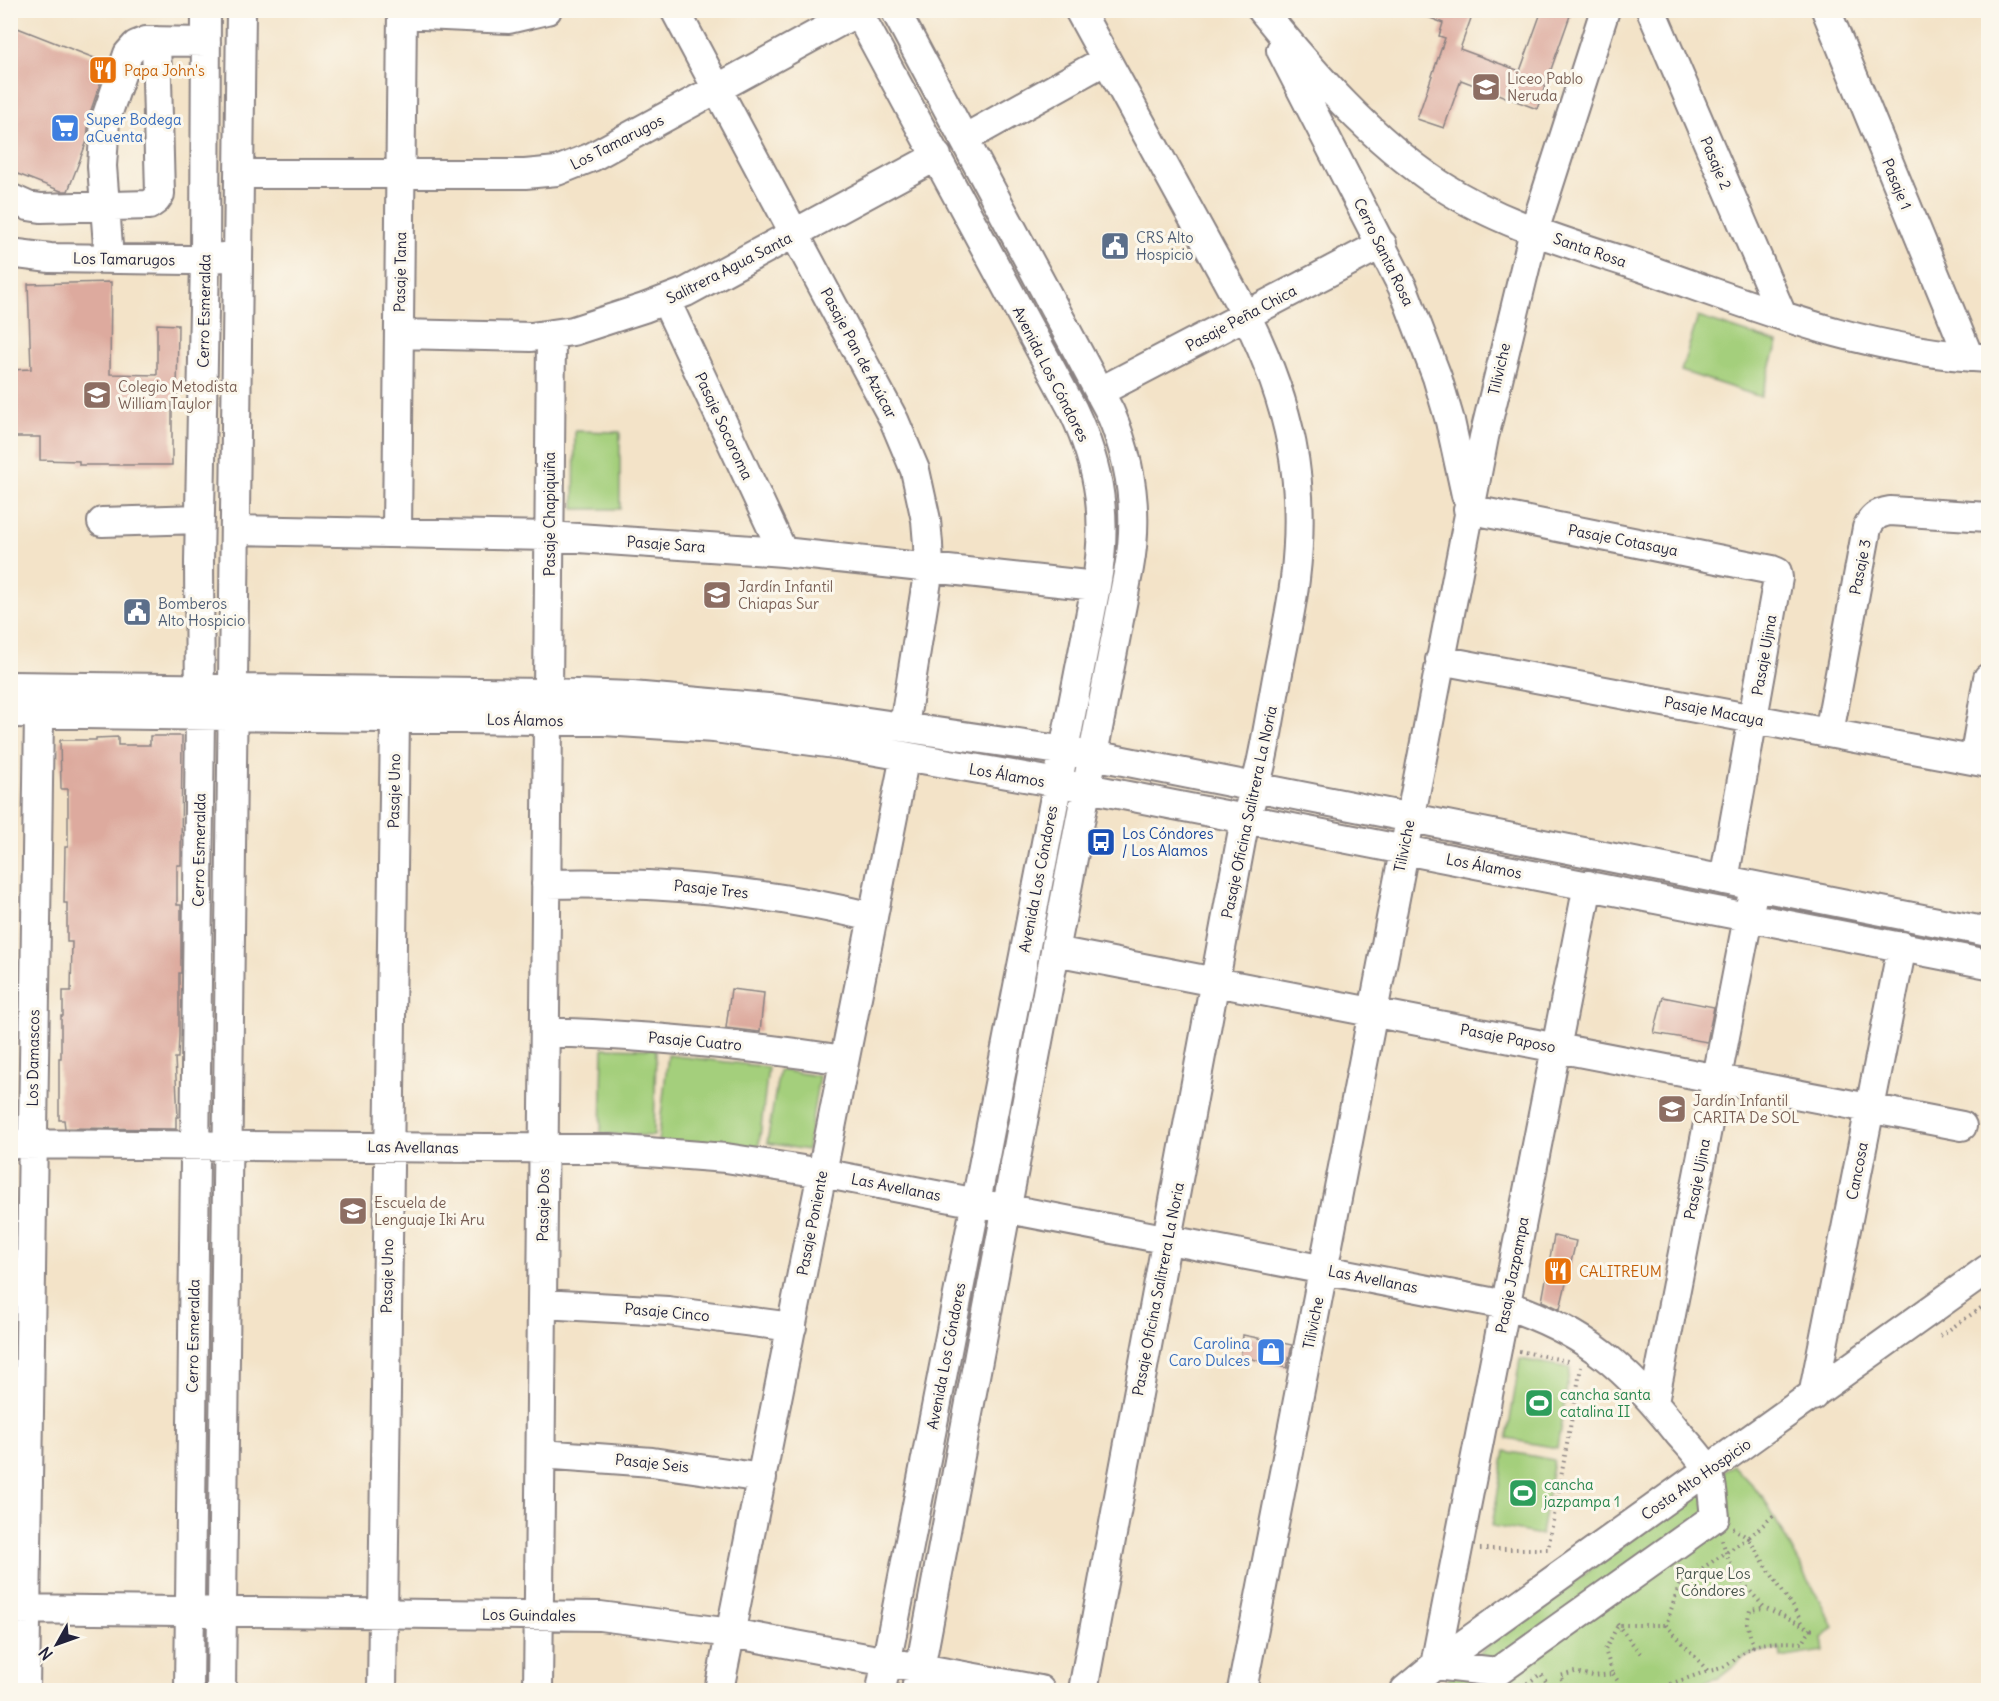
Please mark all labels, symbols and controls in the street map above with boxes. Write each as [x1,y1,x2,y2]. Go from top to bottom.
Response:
restaurant icon: Papa John's [87,54,119,86]
place label: Papa John's [124,61,205,80]
place label: Liceo Pablo Neruda [1507,69,1583,105]
school or university icon: Liceo Pablo Neruda [1470,71,1502,103]
place label: Super Bodega aCuenta [86,110,182,146]
street label: Los Tamarugos [567,110,667,174]
supermarket icon: Super Bodega aCuenta [49,112,81,144]
street label: Pasaje 2 [1696,134,1736,192]
street label: Pasaje 1 [1878,156,1916,212]
street label: Cerro Santa Rosa [1350,195,1418,309]
street label: Salitrera Agua Santa [663,228,795,308]
place label: CRS Alto Hospicio [1136,228,1194,264]
street label: Santa Rosa [1551,229,1629,271]
public building icon: CRS Alto Hospicio [1099,230,1131,262]
street label: Pasaje Tana [390,231,410,312]
street label: Los Tamarugos [73,249,176,269]
street label: Cerro Esmeralda [194,254,214,368]
street label: Pasaje Peña Chica [1182,281,1300,355]
street label: Pasaje Pan de Azúcar [817,284,901,422]
street label: Avenida Los Cóndores [1009,303,1093,445]
street label: Tiliviche [1484,341,1514,397]
street label: Pasaje Socoroma [691,369,757,483]
place label: Colegio Metodista William Taylor [118,377,238,413]
school or university icon: Colegio Metodista William Taylor [81,379,113,411]
street label: Pasaje Chapiquiña [540,451,559,576]
street label: Pasaje Cotasaya [1566,520,1680,560]
street label: Pasaje Sara [626,532,707,556]
street label: Pasaje 3 [1845,538,1875,596]
place label: Jardín Infantil Chiapas Sur [738,577,833,613]
school or university icon: Jardín Infantil Chiapas Sur [701,579,733,611]
place label: Bomberos Alto Hospicio [158,594,245,630]
public building icon: Bomberos Alto Hospicio [121,596,153,628]
street label: Pasaje Ujina [1748,613,1781,697]
street label: Pasaje Macaya [1662,692,1766,730]
street label: Pasaje Oficina Salitrera La Noria [1217,704,1281,920]
street label: Los Álamos [486,710,564,730]
street label: Pasaje Uno [384,753,404,829]
street label: Los Álamos [968,759,1047,791]
street label: Cerro Esmeralda [189,793,209,907]
street label: Avenida Los Cóndores [1014,804,1062,954]
street label: Tiliviche [1390,818,1418,874]
place label: Los Cóndores / Los Alamos [1122,824,1214,860]
bus stop icon: Los Cóndores / Los Alamos [1085,826,1117,858]
street label: Los Álamos [1445,849,1524,883]
street label: Pasaje Tres [673,876,749,902]
street label: Los Damascos [23,1009,43,1107]
street label: Pasaje Paposo [1459,1019,1557,1057]
street label: Pasaje Cuatro [647,1027,743,1055]
place label: Jardín Infantil CARITA De SOL [1693,1091,1799,1127]
school or university icon: Jardín Infantil CARITA De SOL [1656,1093,1688,1125]
street label: Las Avellanas [367,1137,459,1157]
street label: Pasaje Ujina [1680,1137,1714,1221]
street label: Cancosa [1842,1140,1872,1201]
street label: Pasaje Dos [533,1168,553,1242]
street label: Pasaje Poniente [793,1169,831,1277]
street label: Las Avellanas [849,1169,943,1205]
street label: Pasaje Oficina Salitrera La Noria [1128,1180,1188,1397]
place label: Escuela de Lenguaje Iki Aru [374,1193,485,1229]
school or university icon: Escuela de Lenguaje Iki Aru [337,1195,369,1227]
street label: Pasaje Jazpampa [1491,1215,1533,1335]
street label: Pasaje Uno [377,1238,397,1314]
restaurant icon: CALITREUM [1542,1255,1574,1287]
street label: Las Avellanas [1326,1261,1420,1297]
place label: CALITREUM [1579,1262,1662,1281]
street label: Cerro Esmeralda [183,1279,203,1393]
street label: Avenida Los Cóndores [922,1281,970,1431]
street label: Tiliviche [1299,1295,1327,1351]
street label: Pasaje Cinco [624,1299,710,1325]
place label: Carolina Caro Dulces [1169,1334,1250,1370]
shop icon: Carolina Caro Dulces [1255,1336,1287,1368]
place label: cancha santa catalina II [1560,1385,1651,1421]
sports icon: cancha santa catalina II [1523,1387,1555,1419]
street label: Costa Alto Hospicio [1637,1434,1755,1524]
street label: Pasaje Seis [614,1450,690,1476]
place label: cancha jazpampa 1 [1543,1475,1620,1511]
sports icon: cancha jazpampa 1 [1507,1477,1539,1509]
park label: Parque Los Cóndores [1675,1564,1751,1600]
street label: Los Guindales [482,1605,576,1625]
north arrow [27,1614,87,1674]
text: N [34,1643,57,1664]

